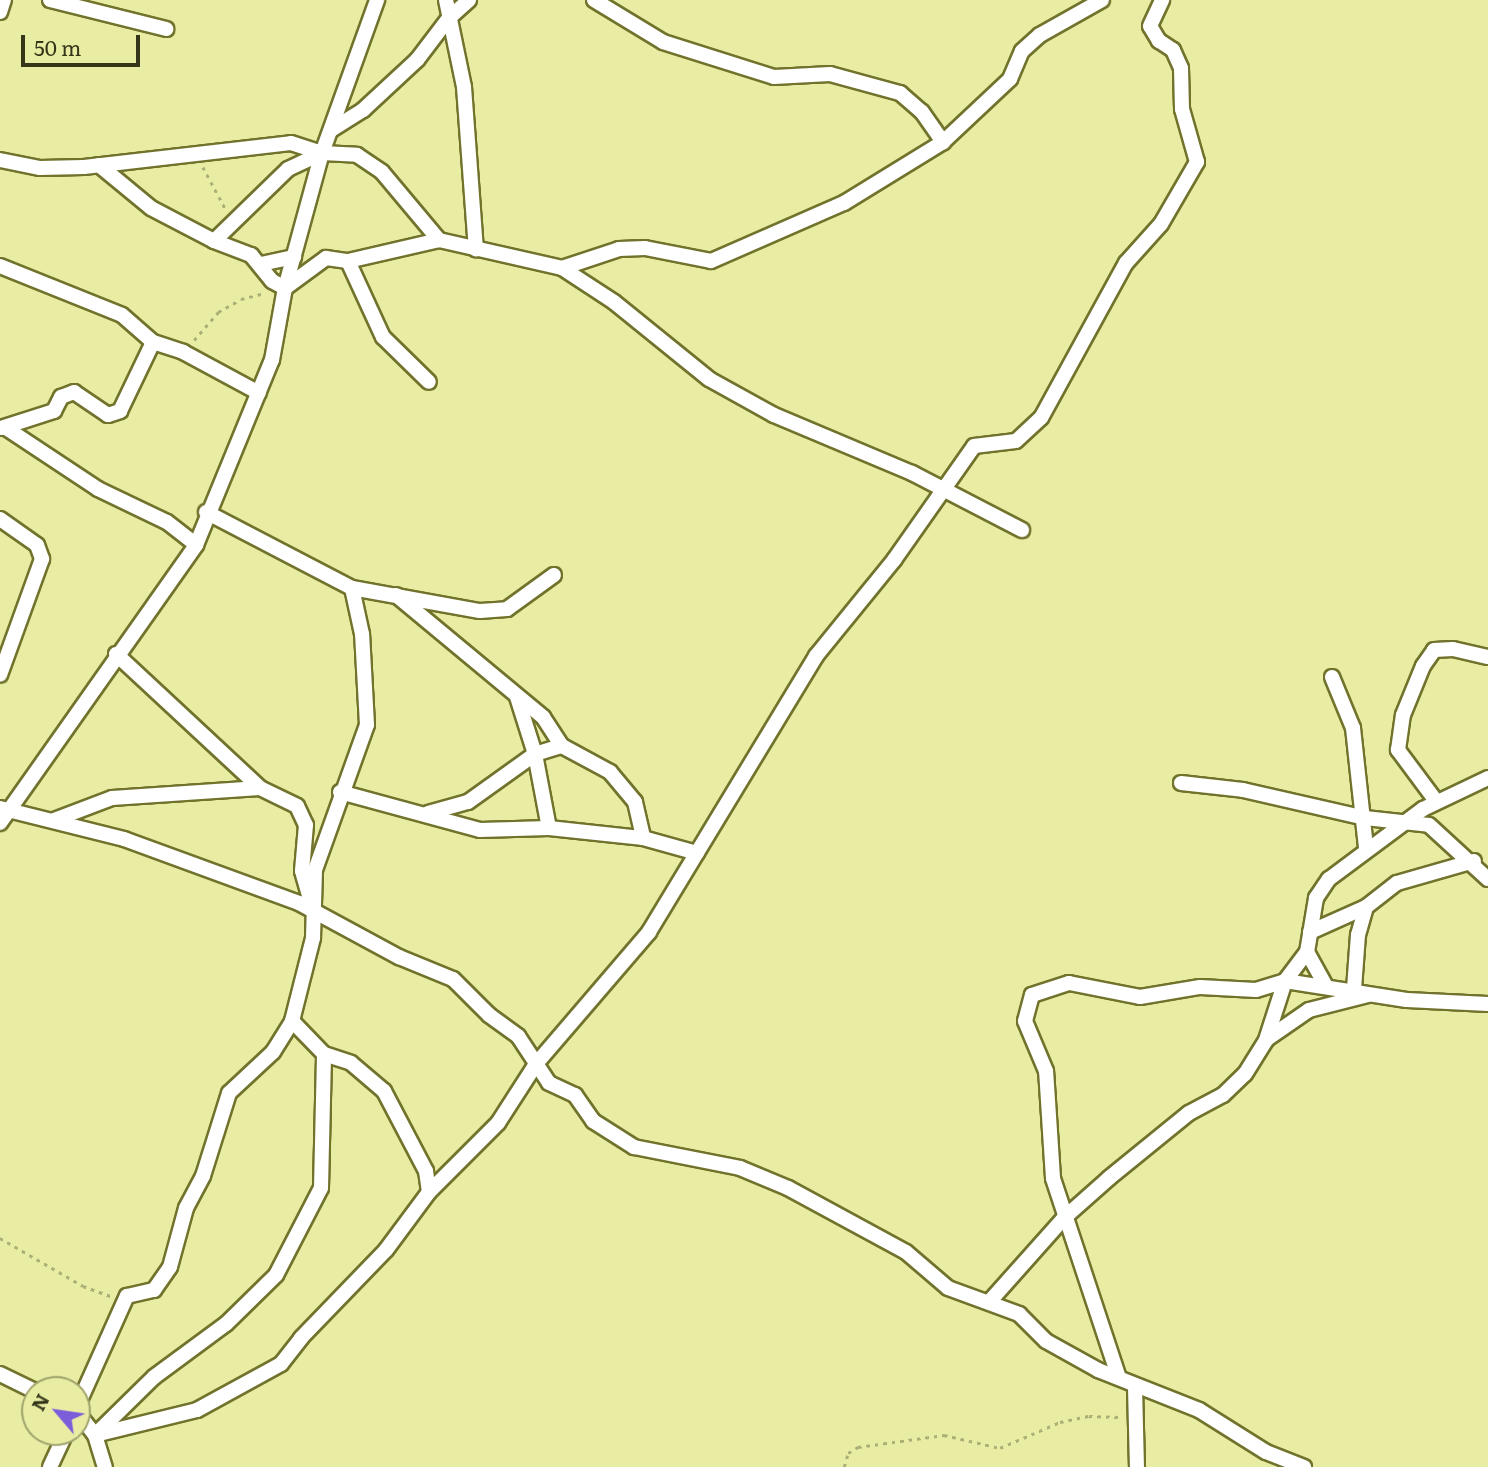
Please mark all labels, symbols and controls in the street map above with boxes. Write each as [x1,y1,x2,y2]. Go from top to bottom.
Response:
scale bar [24,21,144,65]
text: 50 m [34,31,81,62]
north arrow [21,1376,91,1446]
text: N [23,1388,55,1416]

